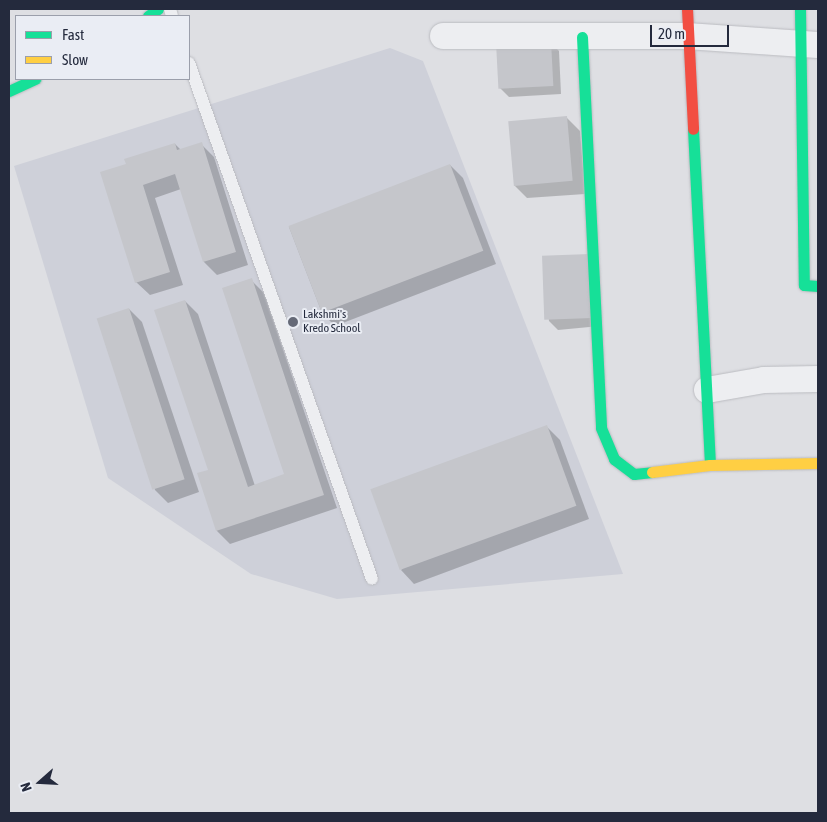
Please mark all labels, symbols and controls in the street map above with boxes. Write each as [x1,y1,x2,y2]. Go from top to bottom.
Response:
legend [15,15,190,80]
scale bar [652,15,731,47]
text: 20 m [658,25,685,42]
text: Fast [62,26,84,43]
text: Slow [62,51,88,68]
place label: Lakshmi's Kredo School [303,308,361,336]
marker: Lakshmi's Kredo School [287,316,299,328]
north arrow [15,757,65,807]
text: N [17,780,35,793]

